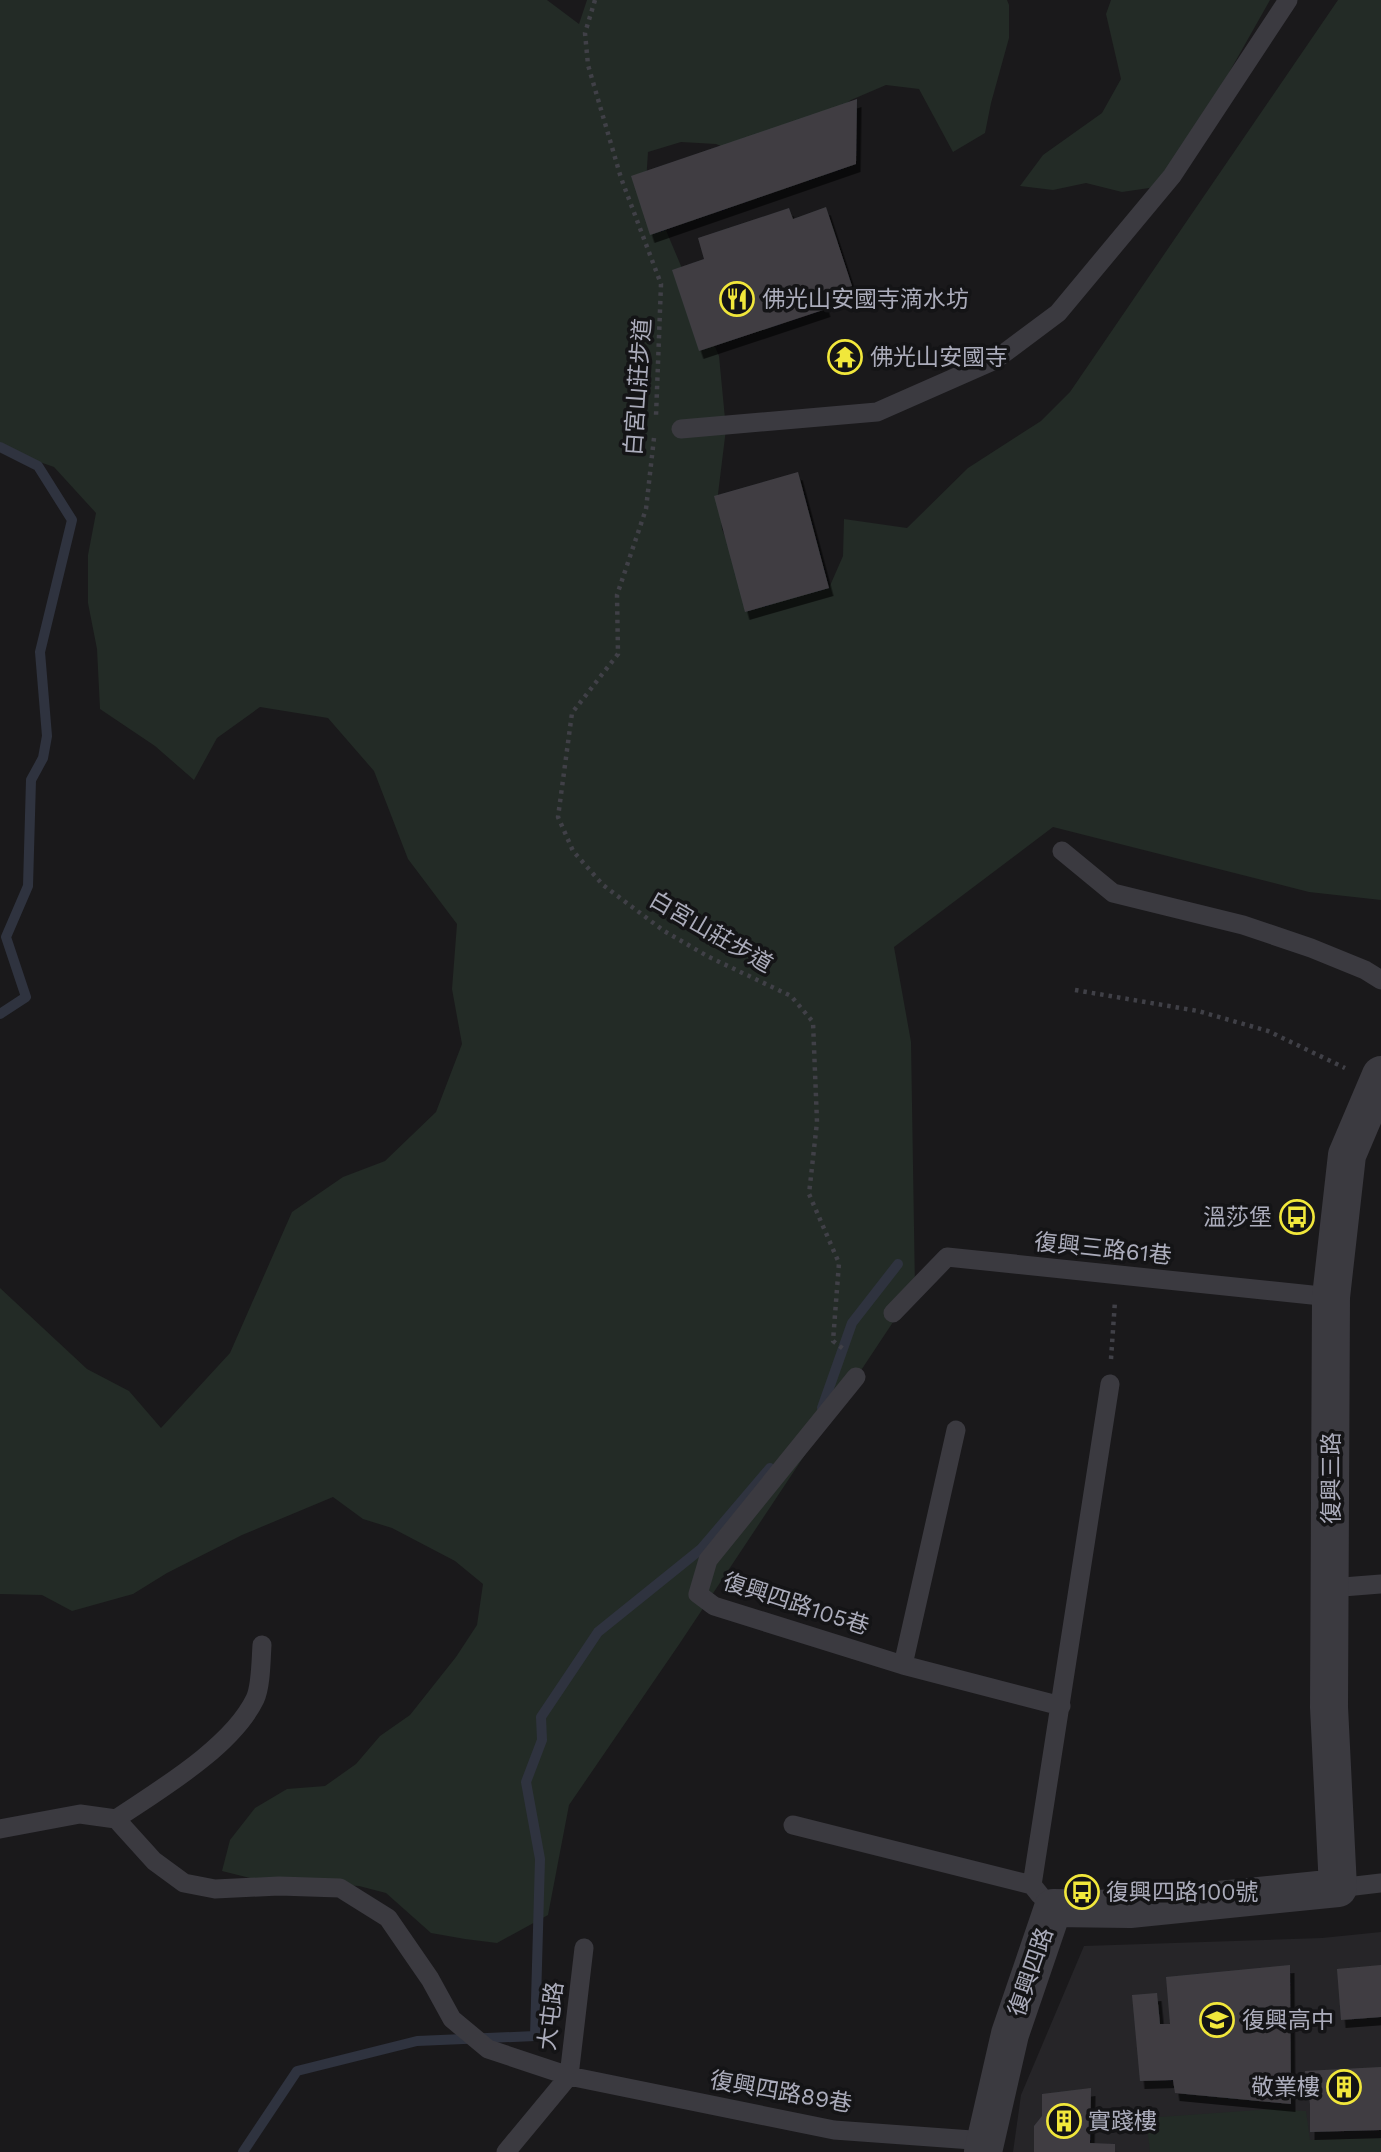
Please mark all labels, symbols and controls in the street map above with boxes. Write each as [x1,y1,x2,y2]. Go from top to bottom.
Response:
restaurant icon: 佛光山安國寺滴水坊 [718,280,756,318]
place label: 佛光山安國寺滴水坊 [762,286,969,313]
street label: 白宮山莊步道 [620,317,656,457]
temple icon: 佛光山安國寺 [826,338,864,376]
place label: 佛光山安國寺 [870,344,1008,371]
street label: 白宮山莊步道 [644,886,778,978]
bus stop icon: 溫莎堡 [1278,1198,1316,1236]
place label: 溫莎堡 [1203,1204,1272,1231]
street label: 復興三路61巷 [1033,1228,1173,1270]
street label: 復興三路 [1318,1432,1345,1524]
street label: 復興四路105巷 [720,1568,872,1640]
bus stop icon: 復興四路100號 [1063,1873,1101,1911]
place label: 復興四路100號 [1106,1879,1259,1906]
street label: 復興四路 [1003,1924,1059,2020]
street label: 大屯路 [533,1980,569,2052]
school or university icon: 復興高中 [1198,2001,1236,2039]
place label: 復興高中 [1242,2007,1334,2034]
street label: 復興四路89巷 [708,2066,854,2118]
building icon: 敬業樓 [1325,2068,1363,2106]
place label: 敬業樓 [1251,2074,1320,2101]
building icon: 實踐樓 [1045,2102,1083,2140]
place label: 實踐樓 [1088,2108,1157,2135]

